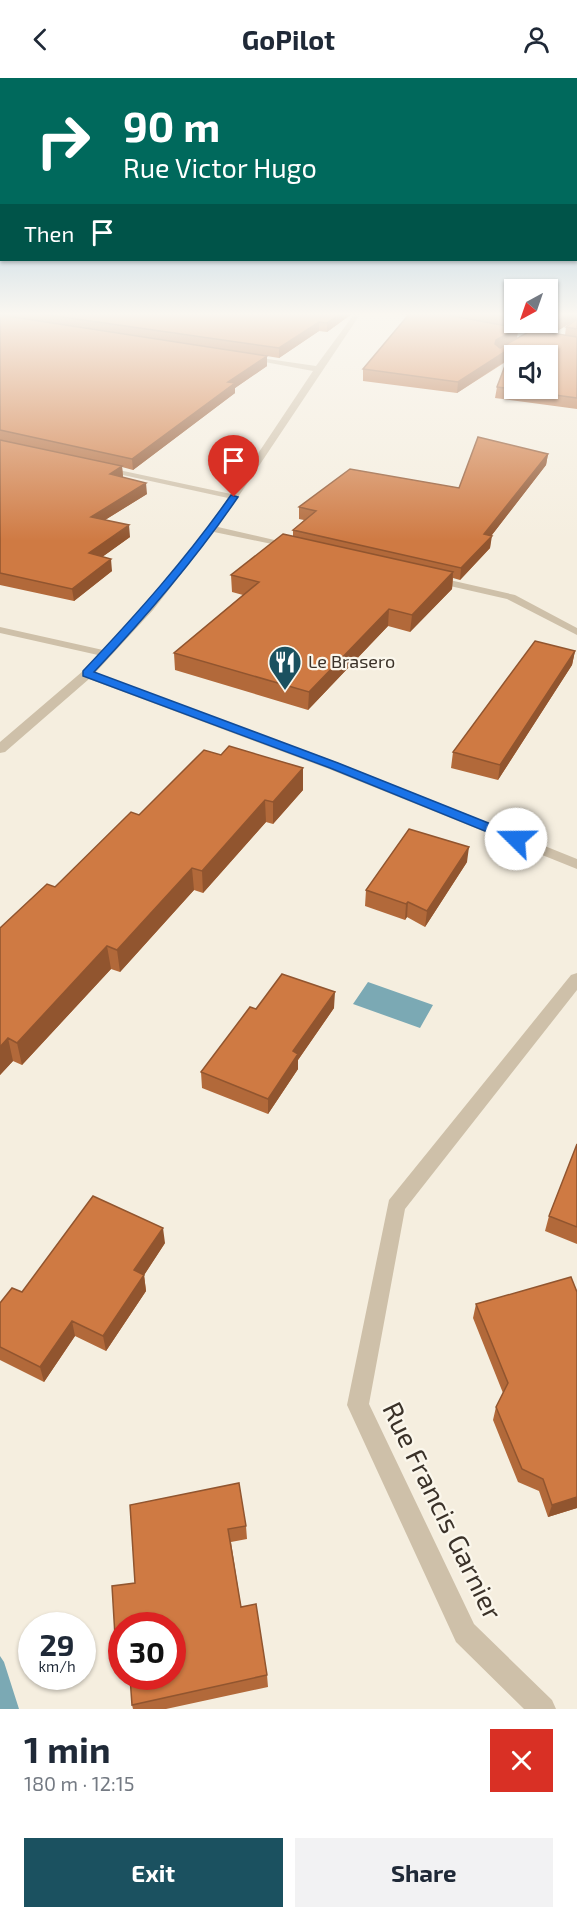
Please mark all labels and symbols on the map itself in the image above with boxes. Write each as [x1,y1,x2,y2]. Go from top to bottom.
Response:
north arrow [504,279,558,333]
pin [208,435,259,497]
restaurant icon: Le Brasero [267,644,303,691]
place label: Le Brasero [308,650,395,672]
position arrow [484,807,548,871]
street label: Rue Francis Garnier [377,1396,510,1624]
speed limit sign: 30 [108,1612,186,1690]

